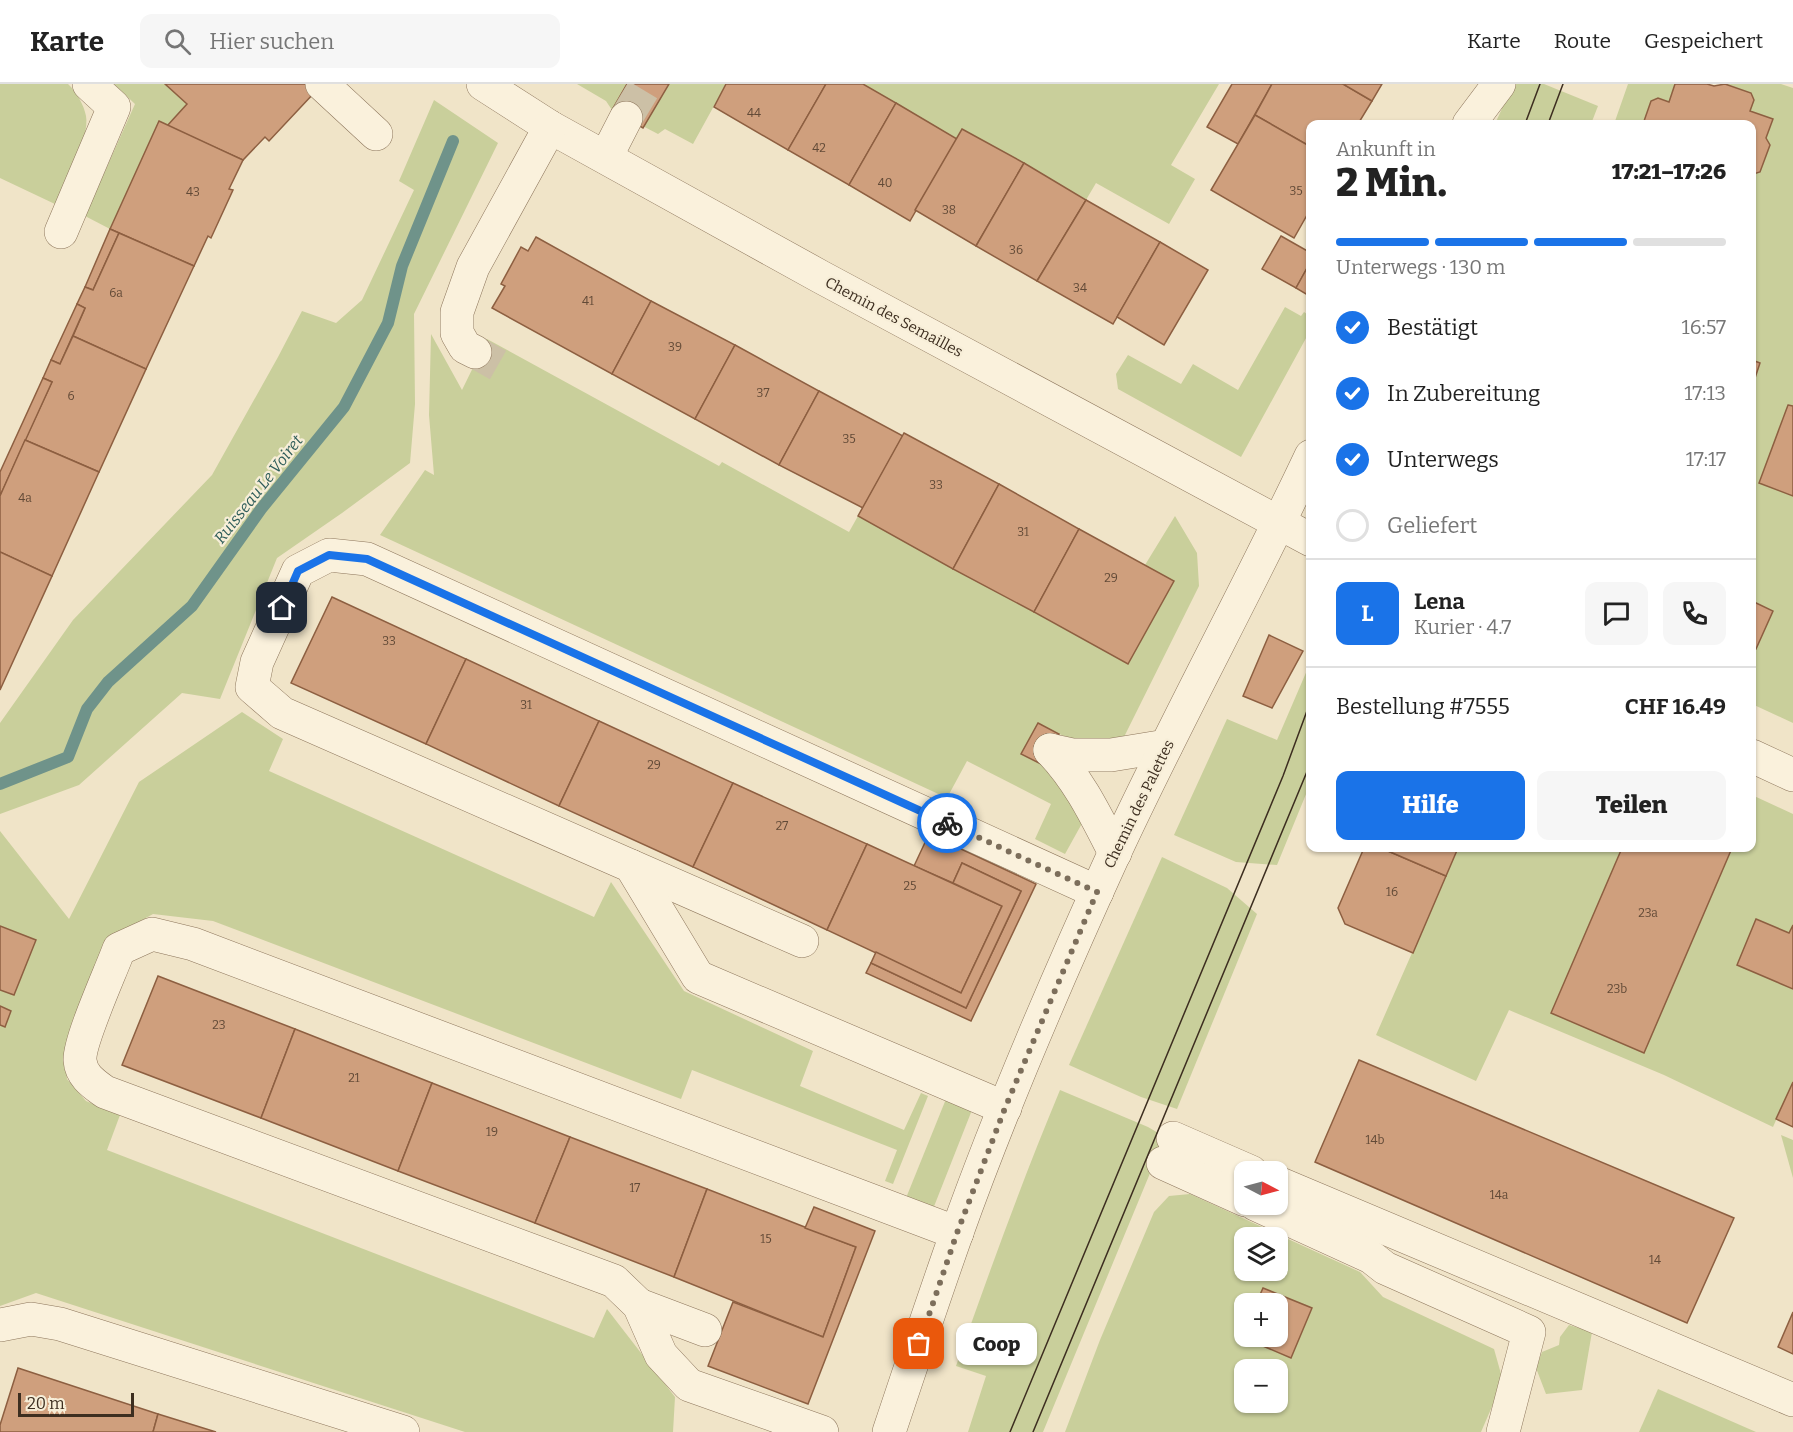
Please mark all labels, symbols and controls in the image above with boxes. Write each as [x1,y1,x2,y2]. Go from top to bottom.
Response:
search box [140,14,560,68]
text: Karte [30,25,104,58]
icon: search [161,25,194,58]
text: Hier suchen [209,28,334,55]
text: Karte [1467,28,1521,54]
text: Route [1554,28,1611,54]
text: Gespeichert [1644,28,1763,54]
house number: 44 [747,106,761,120]
text: Ankunft in [1336,137,1436,161]
house number: 42 [812,141,826,155]
text: 17:21–17:26 [1612,158,1726,185]
text: 2 Min. [1336,160,1447,206]
house number: 40 [878,176,892,190]
house number: 35 [1289,184,1303,198]
house number: 43 [186,185,200,199]
house number: 38 [942,203,956,217]
house number: 36 [1009,243,1023,257]
text: Unterwegs · 130 m [1336,255,1505,279]
street label: Chemin des Semailles [822,273,966,361]
house number: 34 [1073,281,1087,295]
house number: 6a [109,286,123,300]
house number: 41 [582,294,594,308]
icon: check [1336,311,1369,344]
text: Bestätigt [1387,314,1478,341]
text: 16:57 [1682,315,1726,339]
house number: 39 [668,340,682,354]
icon: check [1336,377,1369,410]
text: In Zubereitung [1387,380,1540,407]
text: 17:13 [1684,381,1726,405]
house number: 37 [757,386,769,400]
house number: 6 [67,389,75,403]
water label: Ruisseau Le Voiret [210,431,307,547]
house number: 35 [842,432,856,446]
icon: check [1336,443,1369,476]
text: Unterwegs [1387,446,1499,473]
text: 17:17 [1686,447,1726,471]
house number: 33 [929,478,943,492]
house number: 4a [18,491,32,505]
text: Geliefert [1387,512,1477,539]
house number: 31 [1017,525,1029,539]
house number: 29 [1104,571,1118,585]
pin [256,582,307,633]
button: chat [1585,582,1648,645]
button: phone [1663,582,1726,645]
text: Lena [1414,588,1465,615]
icon: home [265,591,298,624]
text: L [1361,600,1374,627]
text: Kurier · 4.7 [1414,615,1511,639]
house number: 33 [382,634,396,648]
text: Bestellung #7555 [1336,693,1510,720]
text: CHF 16.49 [1625,693,1726,720]
house number: 31 [520,698,532,712]
street label: Chemin des Palettes [1100,737,1178,871]
house number: 29 [647,758,661,772]
button: Hilfe [1336,771,1525,840]
button: Teilen [1537,771,1726,840]
courier [917,793,977,853]
icon: bike [931,807,964,840]
house number: 27 [776,819,788,833]
house number: 25 [904,879,916,893]
house number: 16 [1386,885,1398,899]
house number: 23a [1638,906,1658,920]
house number: 23b [1607,982,1627,996]
house number: 23 [212,1018,226,1032]
house number: 21 [348,1071,360,1085]
house number: 19 [486,1125,498,1139]
house number: 14b [1366,1133,1384,1147]
north arrow [1234,1161,1288,1215]
map controls [1234,1161,1288,1413]
house number: 17 [630,1181,640,1195]
house number: 14a [1490,1188,1509,1202]
button: layers [1234,1227,1288,1281]
house number: 15 [760,1232,772,1246]
house number: 14 [1649,1253,1661,1267]
button: + [1234,1293,1288,1347]
pin [893,1318,944,1369]
callout: Coop [955,1323,1036,1365]
icon: bag [902,1327,935,1360]
text: Coop [973,1332,1020,1356]
button: − [1234,1359,1288,1413]
scale bar [18,1390,134,1418]
text: 20 m [27,1394,64,1413]

